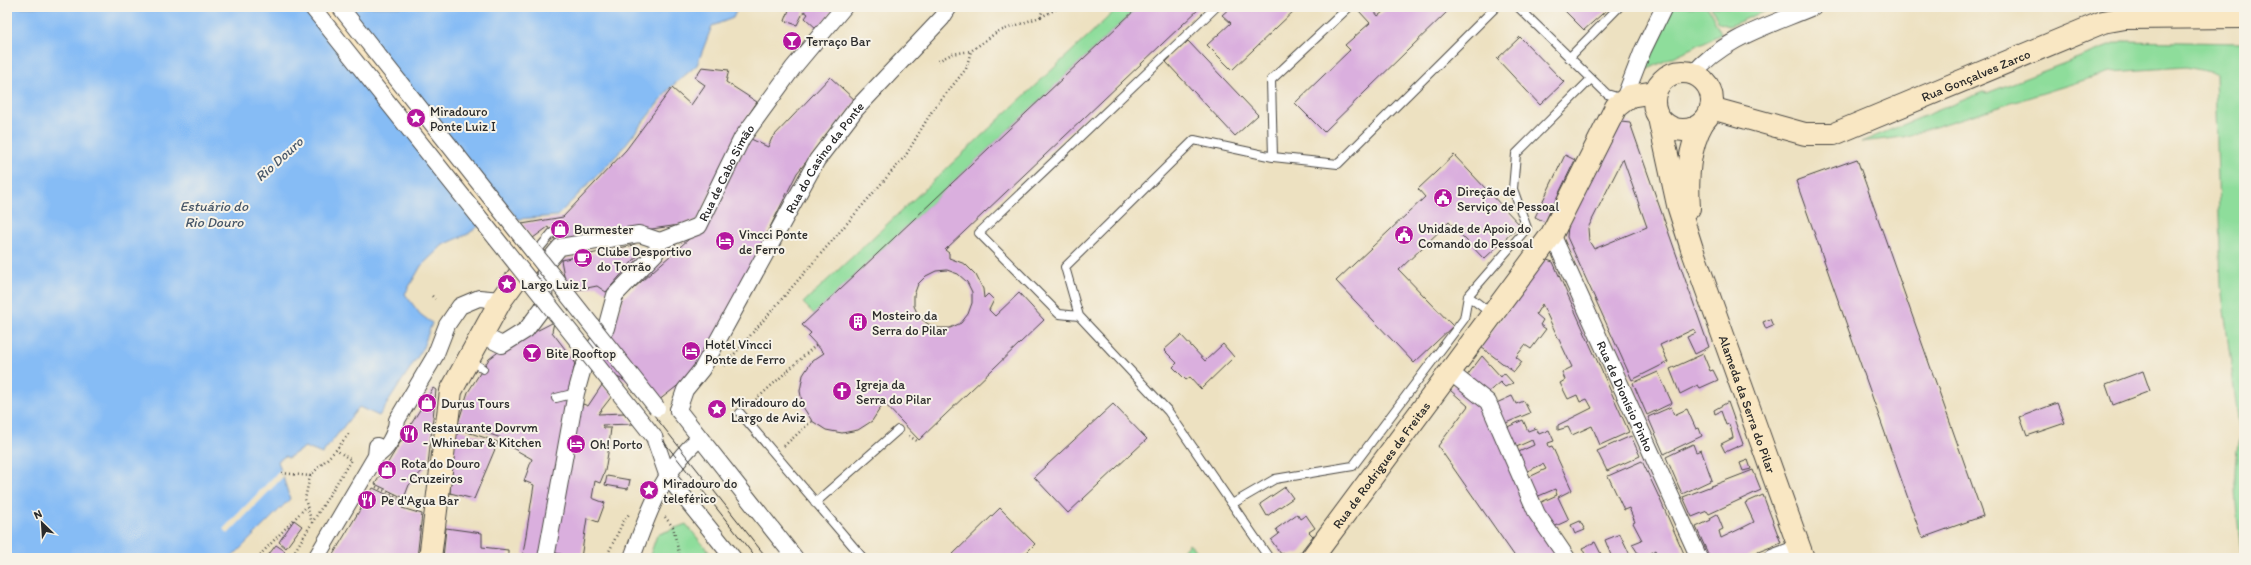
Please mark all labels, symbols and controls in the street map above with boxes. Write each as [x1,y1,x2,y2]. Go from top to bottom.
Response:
bar icon: Terraço Bar [781,30,803,52]
place label: Terraço Bar [806,34,871,49]
street label: Rua Gonçalves Zarco [1919,46,2033,105]
street label: Rua do Casino da Ponte [782,99,867,216]
place label: Miradouro Ponte Luiz I [430,104,496,134]
place icon: Miradouro Ponte Luiz I [405,107,427,129]
street label: Rua de Cabo Simão [695,121,758,224]
water label: Rio Douro [252,133,307,185]
place label: Direção de Serviço de Pessoal [1457,184,1559,214]
public building icon: Direção de Serviço de Pessoal [1432,187,1454,209]
water label: Estuário do Rio Douro [180,198,249,231]
shop icon: Burmester [549,218,571,240]
place label: Unidade de Apoio do Comando do Pessoal [1418,221,1533,251]
place label: Burmester [574,222,633,237]
public building icon: Unidade de Apoio do Comando do Pessoal [1393,224,1415,246]
place label: Vincci Ponte de Ferro [739,227,808,257]
hotel icon: Vincci Ponte de Ferro [714,230,736,252]
place label: Clube Desportivo do Torrão [597,244,692,274]
cafe icon: Clube Desportivo do Torrão [572,247,594,269]
place icon: Largo Luiz I [496,273,518,295]
place label: Largo Luiz I [521,277,587,292]
place label: Mosteiro da Serra do Pilar [872,308,947,338]
building icon: Mosteiro da Serra do Pilar [847,311,869,333]
street label: Alameda da Serra do Pilar [1716,333,1779,476]
place label: Hotel Vincci Ponte de Ferro [705,337,786,367]
street label: Rua de Dionísio Pinho [1594,339,1657,454]
hotel icon: Hotel Vincci Ponte de Ferro [680,340,702,362]
bar icon: Bite Rooftop [521,342,543,364]
place label: Bite Rooftop [546,346,616,361]
place label: Igreja da Serra do Pilar [856,377,931,407]
church icon: Igreja da Serra do Pilar [831,380,853,402]
shop icon: Durus Tours [416,392,438,414]
place label: Miradouro do Largo de Aviz [731,395,806,425]
place label: Durus Tours [441,396,510,411]
place icon: Miradouro do Largo de Aviz [706,398,728,420]
street label: Rua de Rodrigues de Freitas [1330,399,1433,532]
place label: Restaurante Dovrvm - Whinebar & Kitchen [423,420,541,450]
restaurant icon: Restaurante Dovrvm - Whinebar & Kitchen [398,423,420,445]
hotel icon: Oh! Porto [565,433,587,455]
place label: Oh! Porto [590,437,643,452]
place label: Rota do Douro - Cruzeiros [401,456,481,486]
shop icon: Rota do Douro - Cruzeiros [376,459,398,481]
place label: Miradouro do teleférico [663,476,738,506]
place icon: Miradouro do teleférico [638,479,660,501]
restaurant icon: Pe d'Agua Bar [356,489,378,511]
place label: Pe d'Agua Bar [381,493,460,508]
north arrow [22,503,62,543]
text: N [32,507,44,522]

